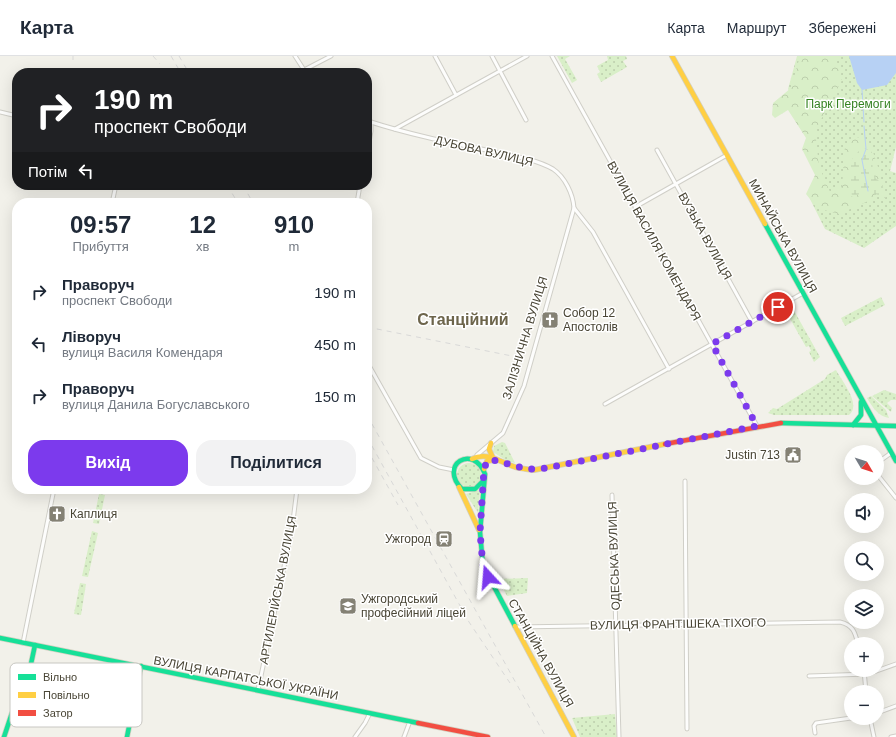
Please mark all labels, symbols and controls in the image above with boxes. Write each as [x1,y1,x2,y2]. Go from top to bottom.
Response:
text: Карта [20,17,74,38]
text: Карта [667,20,705,36]
text: Маршрут [727,20,786,36]
text: Збережені [808,20,876,36]
icon: right [28,84,80,136]
text: 190 m [94,84,173,115]
park label: Парк Перемоги [805,97,891,111]
text: проспект Свободи [94,117,247,137]
street label: ДУБОВА ВУЛИЦЯ [433,133,535,169]
street label: ВУЛИЦЯ ВАСИЛЯ КОМЕНДАРЯ [604,159,704,323]
icon: left [75,160,97,182]
text: Потім [28,163,67,180]
street label: МИНАЙСЬКА ВУЛИЦЯ [746,176,821,295]
street label: ВУЗЬКА ВУЛИЦЯ [675,190,735,282]
text: 09:57 [70,211,131,238]
text: 12 [189,211,216,238]
text: 910 [274,211,314,238]
text: Прибуття [72,239,129,254]
text: хв [196,239,209,254]
text: m [289,239,299,254]
street label: ЗАЛІЗНИЧНА ВУЛИЦЯ [500,275,550,401]
text: Праворуч [62,276,135,293]
icon: right [28,281,50,303]
text: 190 m [314,284,356,301]
pin [761,290,795,324]
text: проспект Свободи [62,293,172,308]
icon: arrive [767,296,789,318]
place label: Собор 12 Апостолів [563,306,618,334]
church icon: Собор 12 Апостолів [540,310,560,330]
district label: Станційний [417,311,509,328]
text: Ліворуч [62,328,121,345]
icon: left [28,333,50,355]
text: 450 m [314,336,356,353]
text: вулиця Василя Комендаря [62,345,223,360]
text: Праворуч [62,380,135,397]
icon: right [28,385,50,407]
text: 150 m [314,388,356,405]
text: вулиця Данила Богуславського [62,397,250,412]
button: Вихід [28,440,188,486]
button: Поділитися [196,440,356,486]
public building icon: Justin 713 [783,445,803,465]
north arrow [844,445,884,485]
map controls [844,445,884,725]
place label: Justin 713 [725,448,780,462]
button: sound [844,493,884,533]
street label: ОДЕСЬКА ВУЛИЦЯ [605,501,623,611]
church icon: Каплиця [47,504,67,524]
place label: Каплиця [70,507,117,521]
street label: АРТИЛЕРІЙСЬКА ВУЛИЦЯ [256,514,299,665]
station icon: Ужгород [434,529,454,549]
place label: Ужгород [385,532,431,546]
button: search [844,541,884,581]
position arrow [467,556,509,598]
button: layers [844,589,884,629]
place label: Ужгородський професійний ліцей [361,592,466,620]
school or university icon: Ужгородський професійний ліцей [338,596,358,616]
street label: СТАНЦІЙНА ВУЛИЦЯ [505,596,577,710]
street label: ВУЛИЦЯ ФРАНТІШЕКА ТІХОГО [590,615,766,633]
button: + [844,637,884,677]
street label: ВУЛИЦЯ КАРПАТСЬКОЇ УКРАЇНИ [152,653,340,703]
legend [10,663,142,727]
text: Вільно [43,671,77,683]
button: − [844,685,884,725]
text: Повільно [43,689,90,701]
text: Затор [43,707,73,719]

